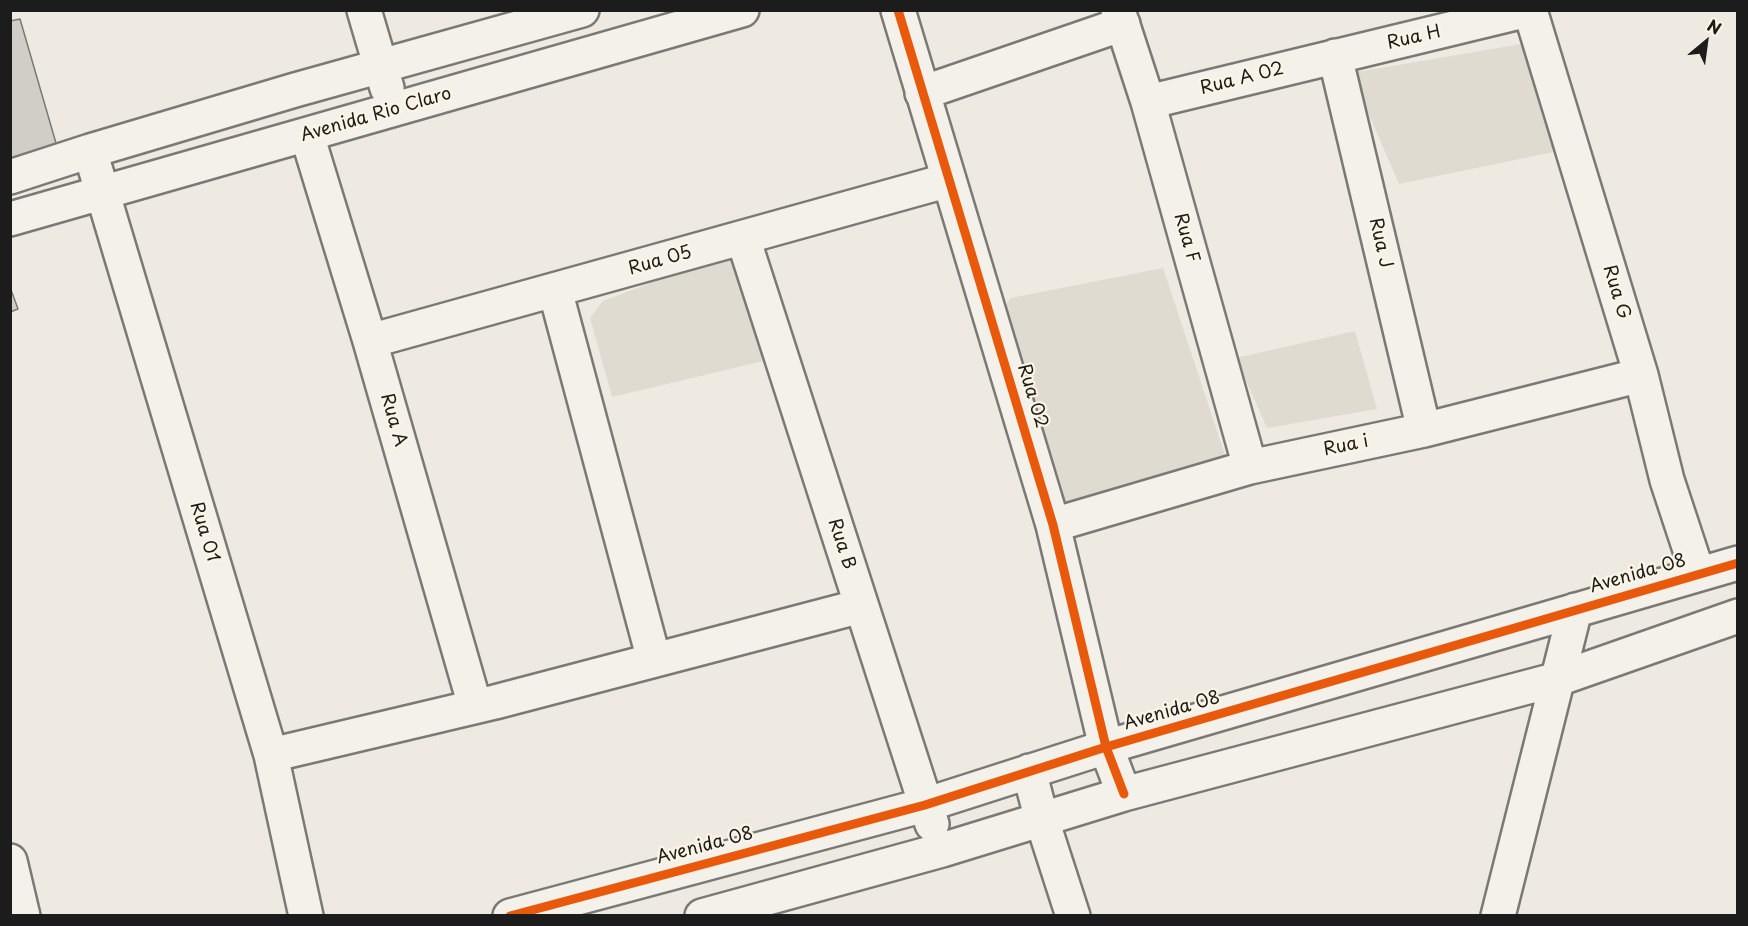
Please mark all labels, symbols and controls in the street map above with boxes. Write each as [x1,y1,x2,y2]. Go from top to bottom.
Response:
north arrow [1676,12,1736,72]
text: N [1703,13,1726,40]
street label: Rua H [1385,21,1443,55]
street label: Rua A 02 [1198,58,1286,100]
street label: Avenida Rio Claro [298,83,454,147]
street label: Rua F [1169,211,1203,265]
street label: Rua J [1364,216,1396,270]
street label: Rua 05 [626,242,694,280]
street label: Rua G [1598,262,1634,322]
street label: Rua 02 [1012,361,1052,431]
street label: Rua A [375,391,411,449]
street label: Rua i [1322,431,1370,461]
street label: Rua 01 [185,499,223,565]
street label: Rua B [823,516,859,572]
street label: Avenida 08 [1587,550,1689,598]
street label: Avenida 08 [1121,687,1223,735]
street label: Avenida 08 [654,823,756,869]

